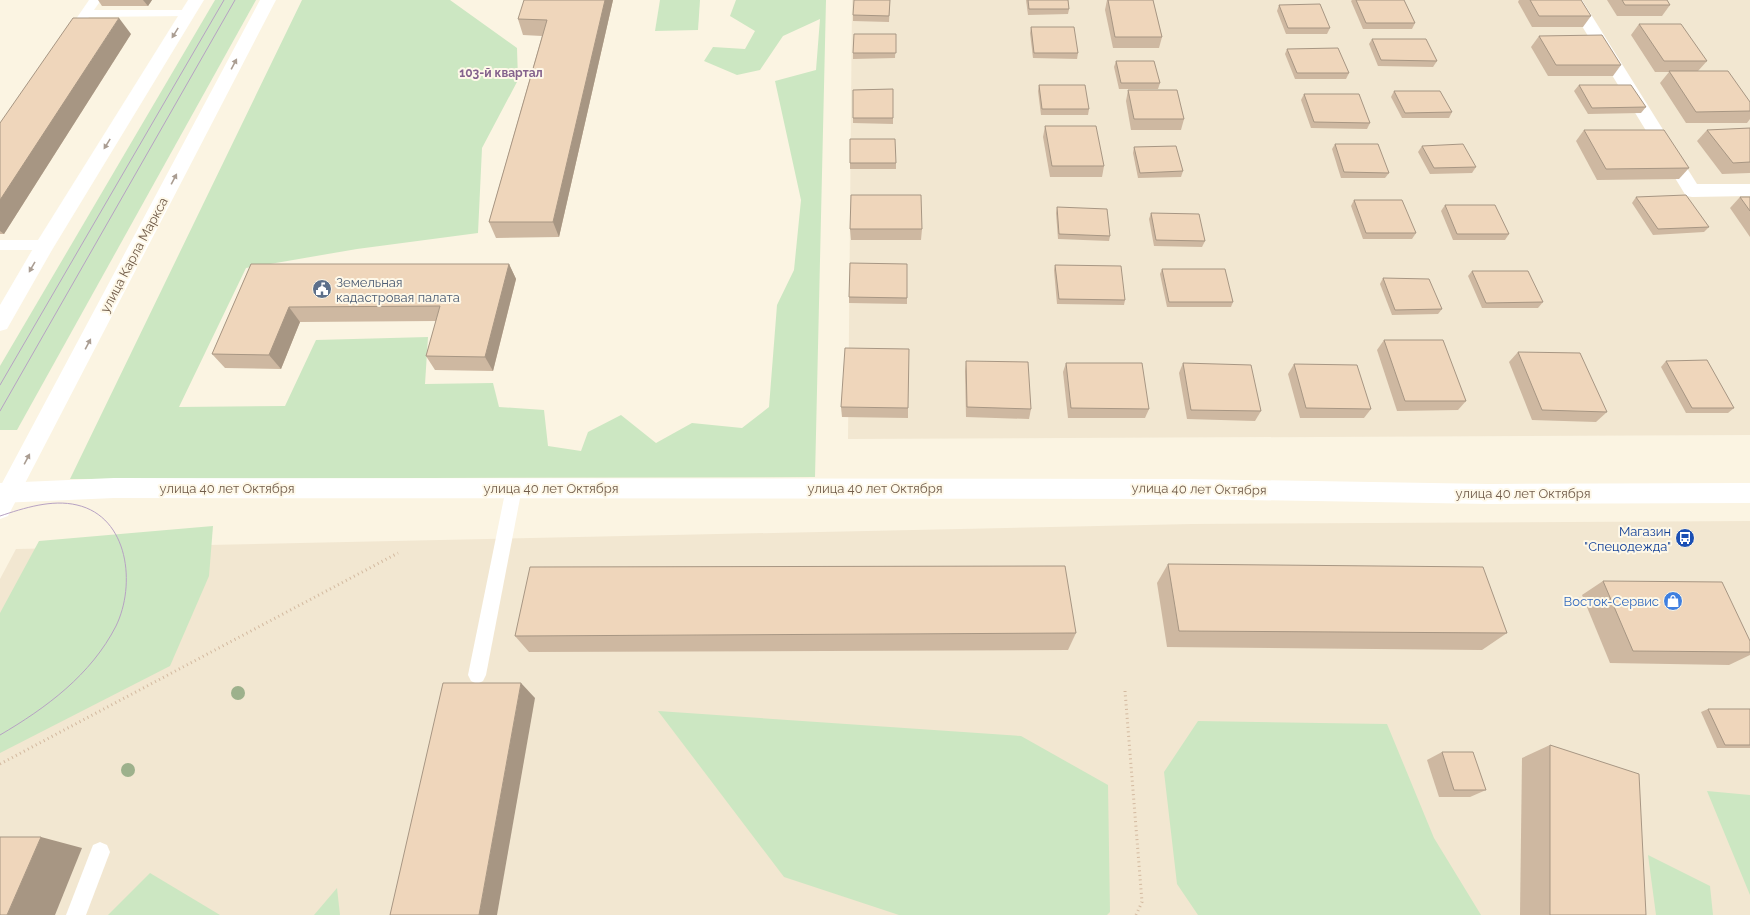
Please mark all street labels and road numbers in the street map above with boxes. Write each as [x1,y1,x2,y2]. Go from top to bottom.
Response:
street label: улица Карла Маркса [97,195,171,315]
street label: улица 40 лет Октября [1131,480,1267,498]
street label: улица 40 лет Октября [160,481,294,496]
street label: улица 40 лет Октября [484,481,618,496]
street label: улица 40 лет Октября [808,481,942,496]
street label: улица 40 лет Октября [1456,486,1590,501]

